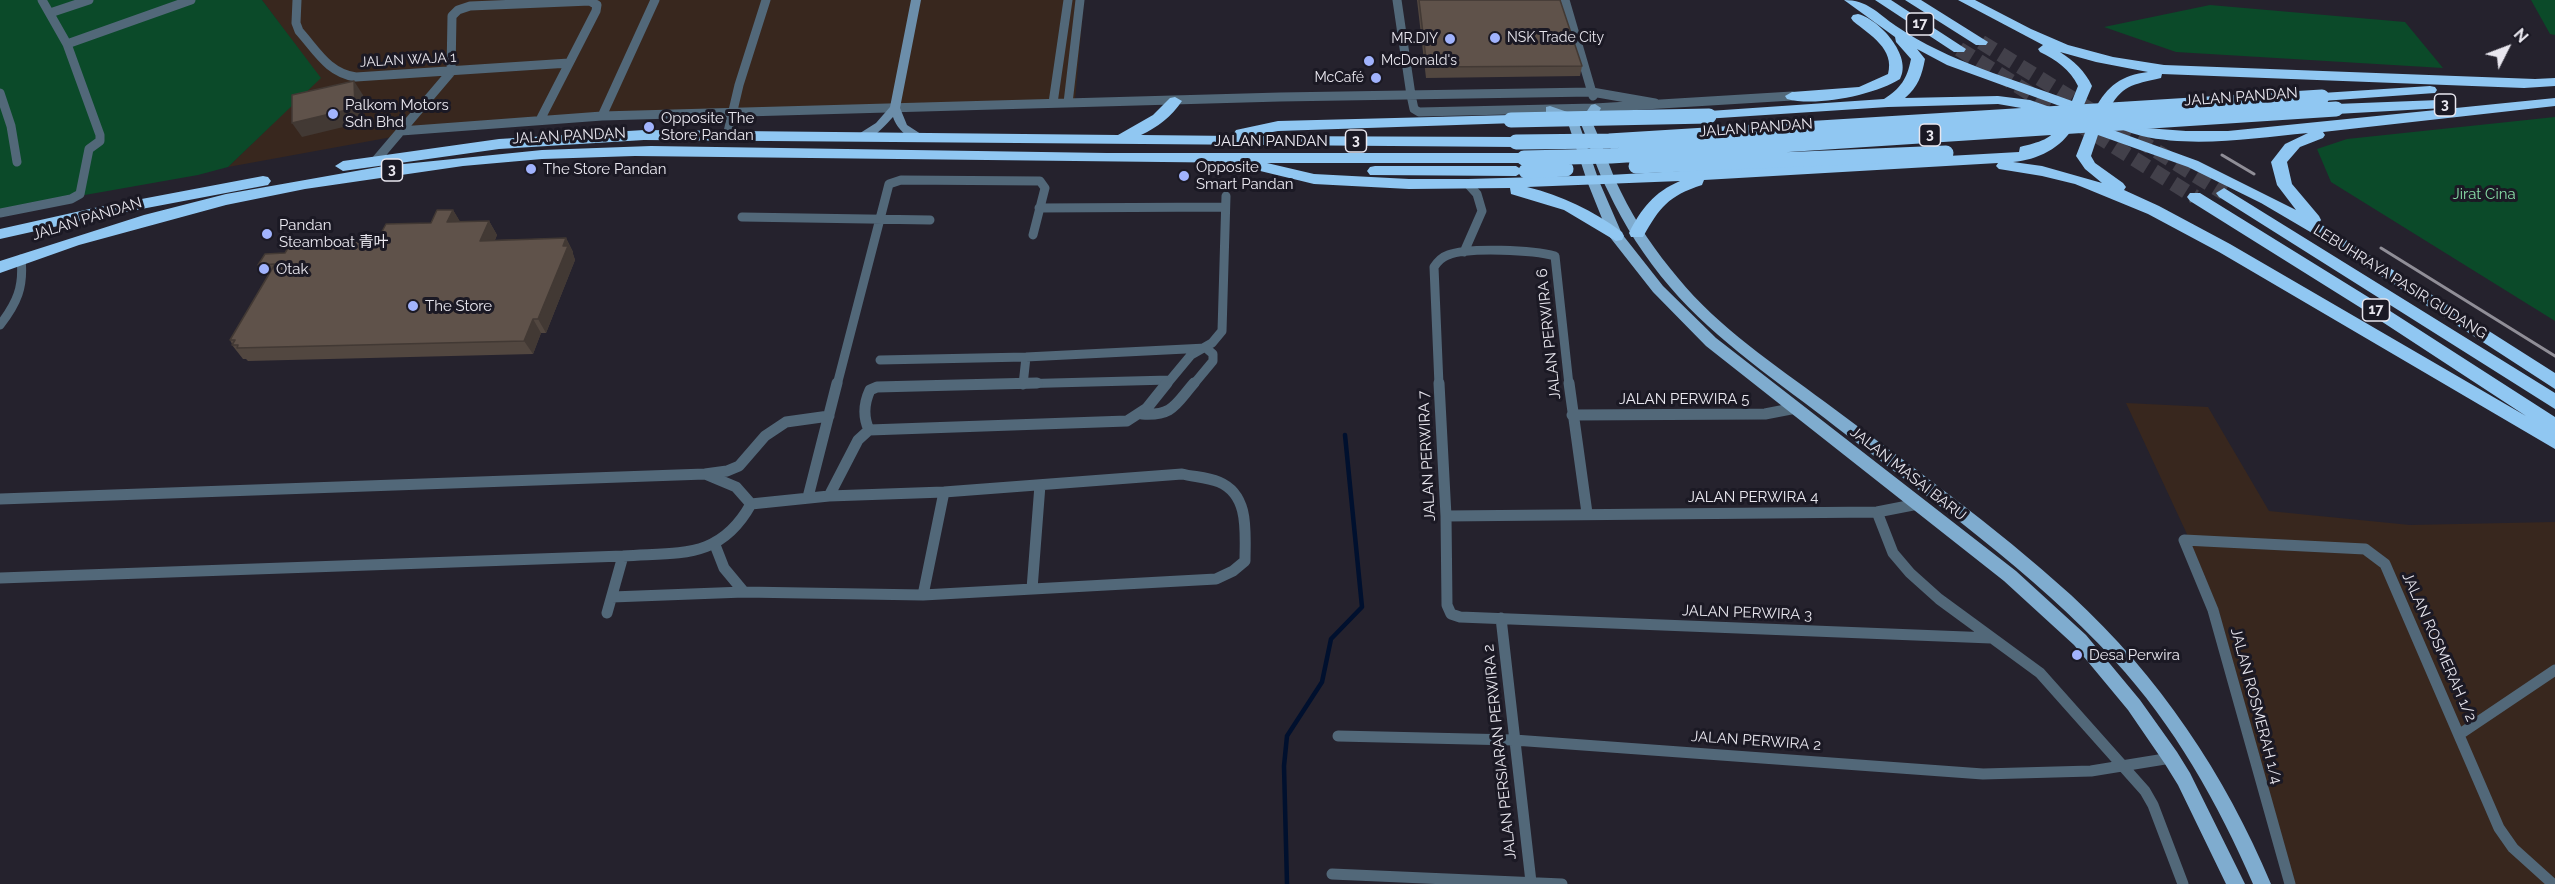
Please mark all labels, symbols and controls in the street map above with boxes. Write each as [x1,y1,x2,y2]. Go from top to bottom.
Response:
road number: 17 [1906,13,1934,35]
north arrow [2477,18,2537,78]
text: N [2510,25,2532,47]
place label: NSK Trade City [1507,30,1604,46]
place label: MR.DIY [1391,31,1438,47]
marker: NSK Trade City [1488,31,1502,45]
marker: MR.DIY [1443,32,1457,46]
street label: JALAN WAJA 1 [359,49,457,71]
place label: McDonald's [1381,53,1457,69]
marker: McDonald's [1362,54,1376,68]
place label: McCafé [1314,70,1364,86]
marker: McCafé [1369,71,1383,85]
street label: JALAN PANDAN [2184,84,2298,110]
road number: 3 [2434,94,2456,116]
place label: Palkom Motors Sdn Bhd [345,96,449,131]
marker: Palkom Motors Sdn Bhd [326,107,340,121]
place label: Opposite The Store Pandan [661,109,754,144]
street label: JALAN PANDAN [1699,115,1813,141]
marker: Opposite The Store Pandan [642,120,656,134]
street label: JALAN PANDAN [512,124,626,148]
road number: 3 [1920,124,1940,146]
road number: 3 [1346,130,1366,152]
street label: JALAN PANDAN [1214,132,1328,150]
place label: Opposite Smart Pandan [1196,158,1294,193]
road number: 3 [382,159,402,181]
place label: The Store Pandan [543,160,666,178]
marker: The Store Pandan [524,162,538,176]
marker: Opposite Smart Pandan [1177,169,1191,183]
park label: Jirat Cina [2452,185,2516,203]
street label: JALAN PANDAN [30,194,144,244]
place label: Pandan Steamboat 青叶 [279,216,389,251]
street label: LEBUHRAYA PASIR GUDANG [2310,221,2490,343]
marker: Pandan Steamboat 青叶 [260,227,274,241]
place label: Otak [276,260,308,278]
marker: Otak [257,262,271,276]
street label: JALAN PERWIRA 6 [1533,268,1565,400]
place label: The Store [425,297,492,315]
marker: The Store [406,299,420,313]
road number: 17 [2362,299,2390,321]
street label: JALAN PERWIRA 7 [1415,390,1439,522]
street label: JALAN PERWIRA 5 [1619,390,1749,408]
street label: JALAN MASAI BARU [1846,423,1970,525]
street label: JALAN PERWIRA 4 [1688,488,1818,506]
street label: JALAN ROSMERAH 1/2 [2398,570,2480,724]
street label: JALAN PERWIRA 3 [1681,602,1813,624]
street label: JALAN ROSMERAH 1/4 [2226,626,2286,786]
street label: JALAN PERSIARAN PERWIRA 2 [1480,643,1520,861]
place label: Desa Perwira [2089,646,2180,664]
marker: Desa Perwira [2070,648,2084,662]
street label: JALAN PERWIRA 2 [1690,727,1822,755]

